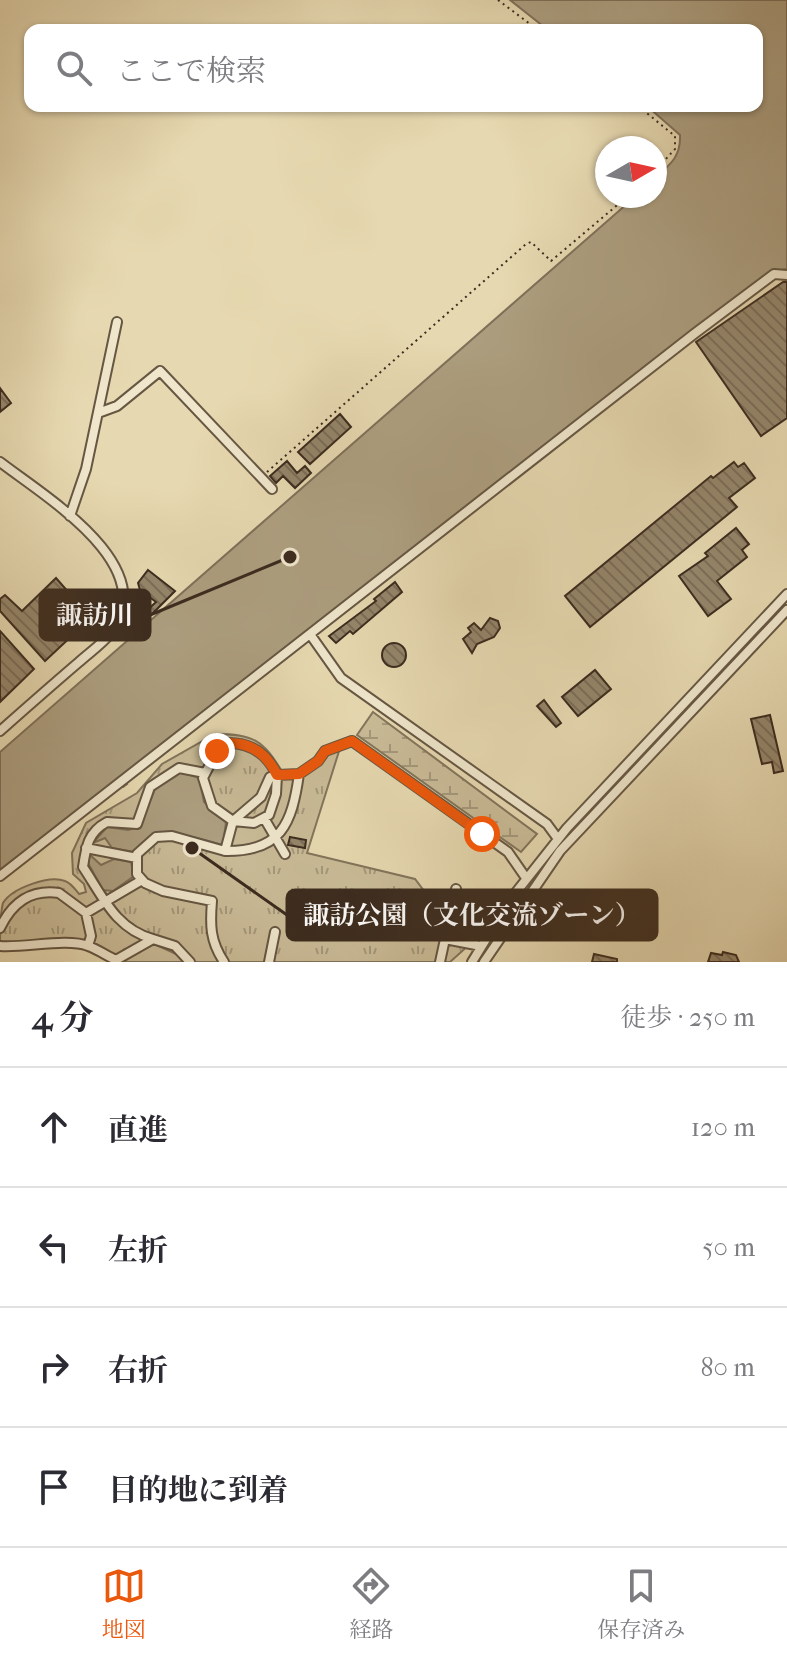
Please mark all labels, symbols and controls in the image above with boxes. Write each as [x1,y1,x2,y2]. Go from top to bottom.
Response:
search box [24,24,763,112]
icon: search [52,46,96,90]
text: ここで検索 [116,54,266,89]
north arrow [595,136,667,208]
callout: 諏訪川 [40,590,150,640]
text: 諏訪川 [56,600,134,631]
route end [199,733,235,769]
route start [464,816,500,852]
callout: 諏訪公園（文化交流ゾーン） [287,890,657,940]
text: 諏訪公園（文化交流ゾーン） [303,900,641,931]
text: 4 分 [32,998,93,1038]
text: 徒歩 · 250 m [621,1002,755,1033]
icon: ahead [32,1105,76,1149]
text: 120 m [691,1112,755,1143]
text: 直進 [108,1113,168,1148]
icon: left [32,1225,76,1269]
text: 50 m [702,1232,755,1263]
text: 左折 [108,1233,168,1268]
icon: right [32,1345,76,1389]
text: 80 m [700,1352,755,1383]
text: 右折 [108,1353,168,1388]
icon: arrive [32,1465,76,1509]
text: 目的地に到着 [108,1473,288,1508]
tab: 地図 [102,1564,146,1643]
tab: 経路 [349,1564,393,1643]
tab: 保存済み [597,1564,685,1643]

